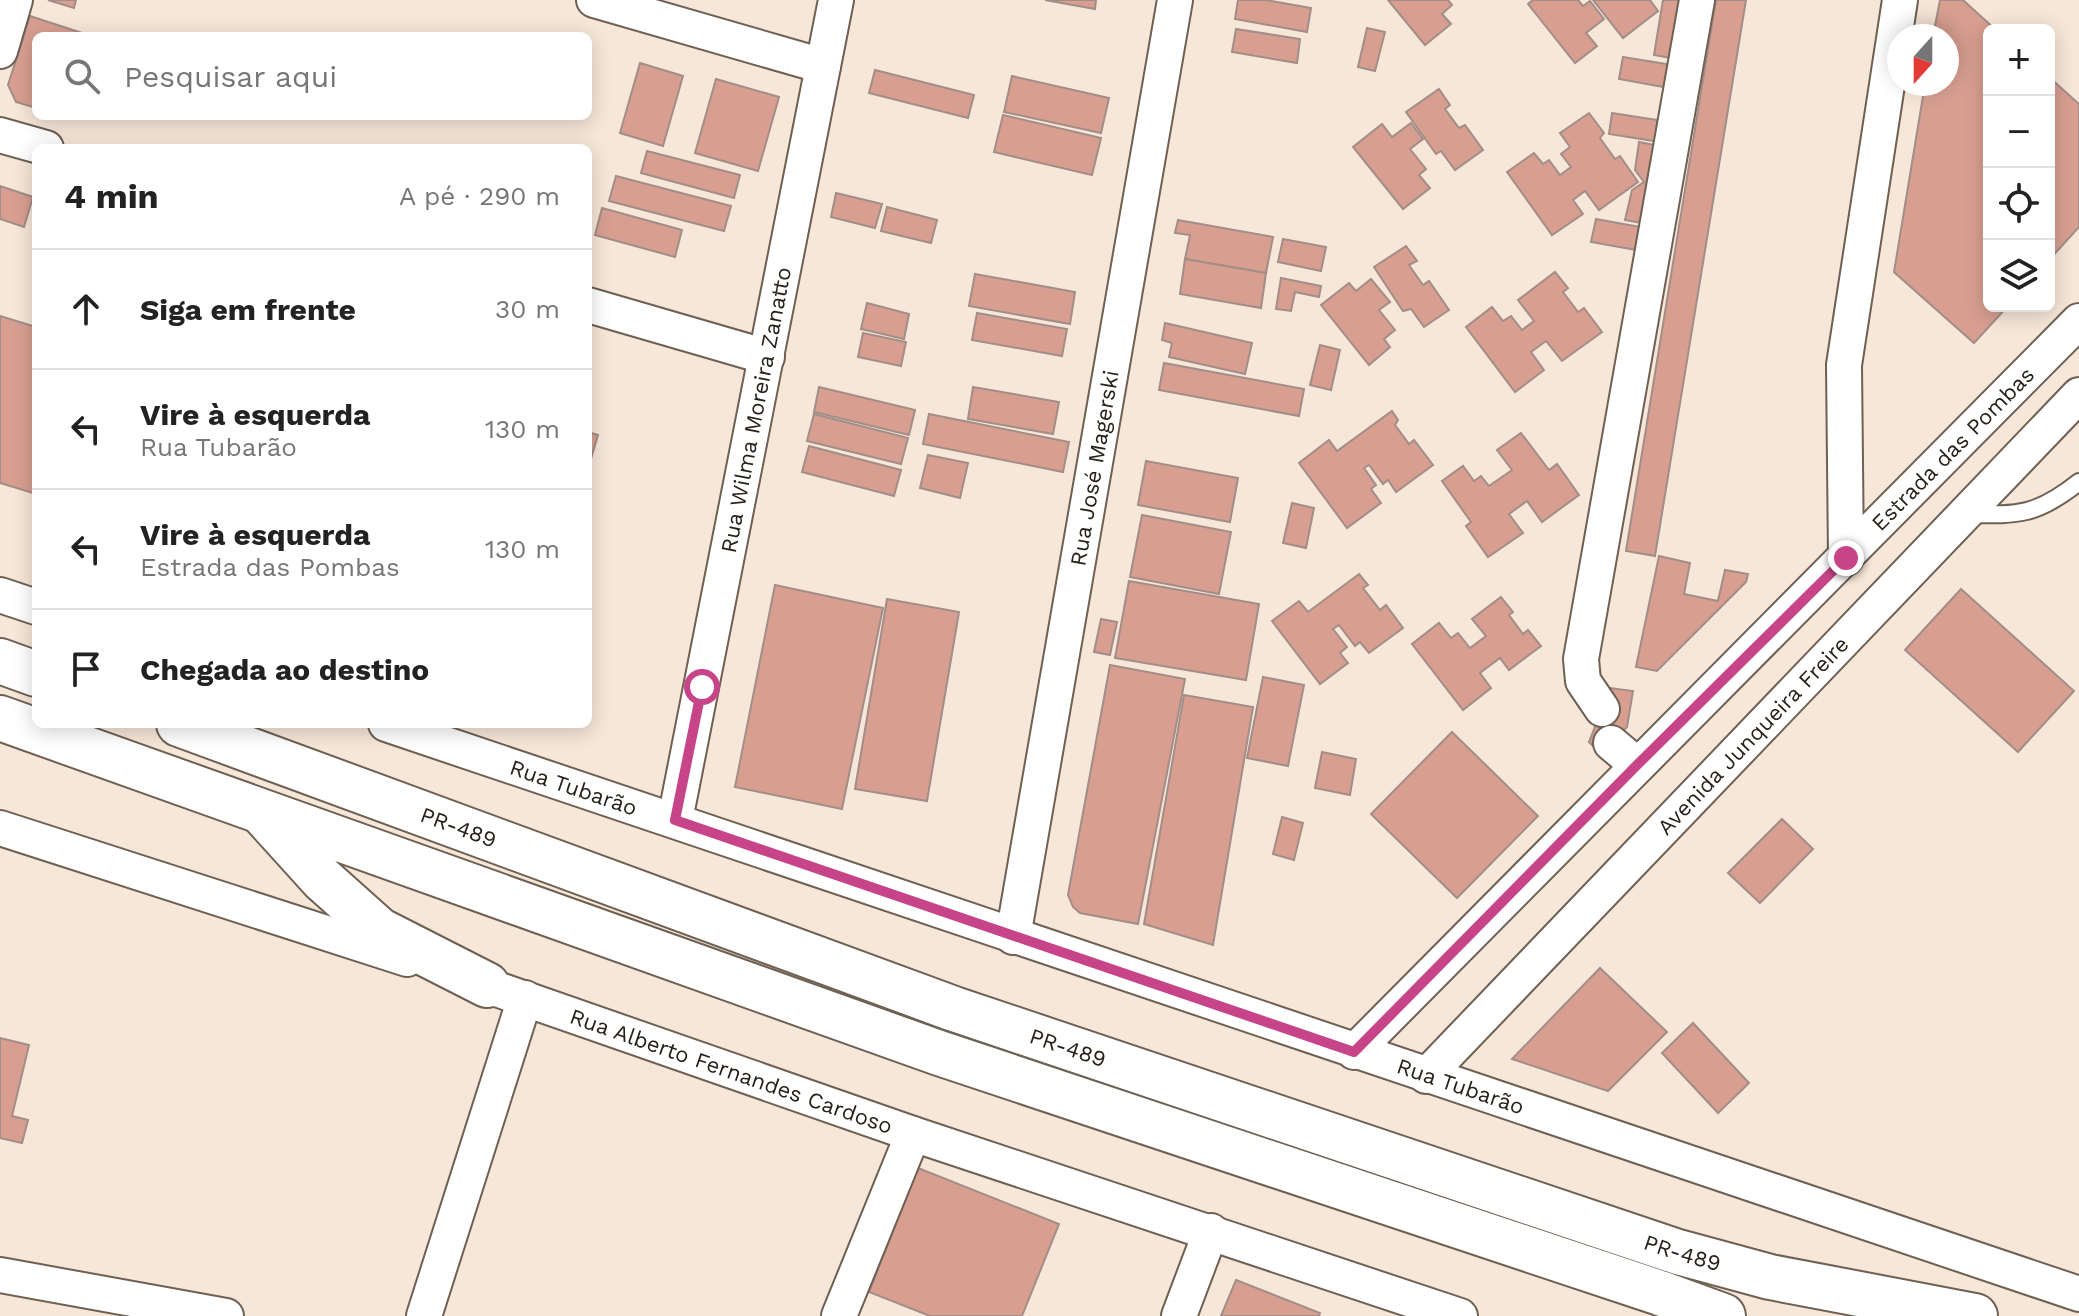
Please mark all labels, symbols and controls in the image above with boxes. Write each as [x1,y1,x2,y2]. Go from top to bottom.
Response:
north arrow [1887,24,1959,96]
map controls [1983,24,2055,312]
button: + [1983,24,2055,96]
search box [32,32,592,120]
icon: search [60,54,104,98]
text: Pesquisar aqui [124,59,337,94]
button: − [1983,96,2055,168]
button: locate [1983,168,2055,240]
text: 4 min [64,176,159,216]
text: A pé · 290 m [399,181,560,211]
button: layers [1983,240,2055,312]
street label: Rua Wilma Moreira Zanatto [715,265,796,555]
icon: ahead [64,287,108,331]
text: Siga em frente [140,292,356,327]
text: 30 m [495,294,560,324]
street label: Estrada das Pombas [1866,362,2039,535]
street label: Rua José Magerski [1065,368,1123,568]
text: Vire à esquerda [140,397,370,432]
icon: left [64,407,108,451]
text: 130 m [485,414,560,444]
text: Rua Tubarão [140,432,297,462]
text: Vire à esquerda [140,517,370,552]
icon: left [64,527,108,571]
text: 130 m [485,534,560,564]
route end [1828,540,1864,576]
text: Estrada das Pombas [140,552,400,582]
street label: Avenida Junqueira Freire [1652,631,1853,840]
icon: arrive [64,647,108,691]
text: Chegada ao destino [140,652,429,687]
route start [684,669,720,705]
street label: Rua Tubarão [507,754,641,820]
street label: PR-489 [417,801,500,852]
street label: Rua Alberto Fernandes Cardoso [567,1003,896,1138]
street label: PR-489 [1027,1023,1109,1072]
street label: Rua Tubarão [1394,1053,1528,1119]
street label: PR-489 [1641,1229,1724,1276]

